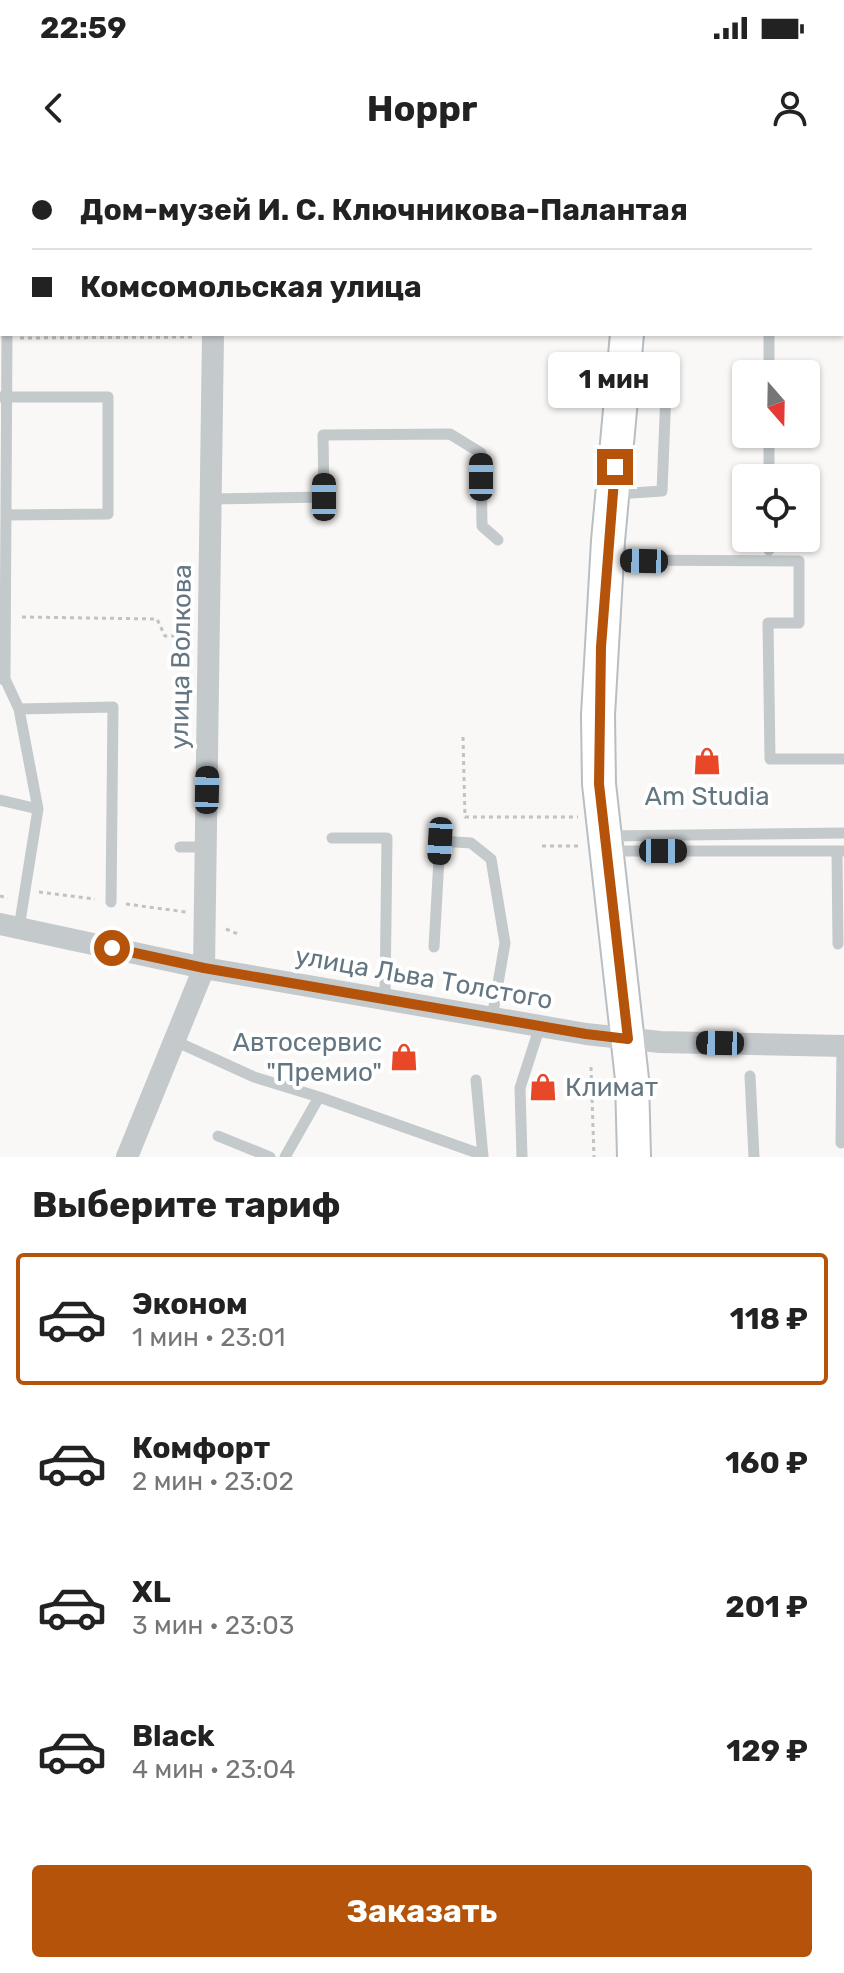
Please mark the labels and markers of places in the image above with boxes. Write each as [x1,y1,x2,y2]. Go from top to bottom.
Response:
shop icon: Am Studia [692,746,722,776]
place label: Am Studia [644,781,770,812]
place label: Автосервис "Премио" [233,1027,382,1088]
shop icon: Автосервис "Премио" [389,1042,419,1072]
shop icon: Климат [528,1072,558,1102]
place label: Климат [565,1072,658,1103]

